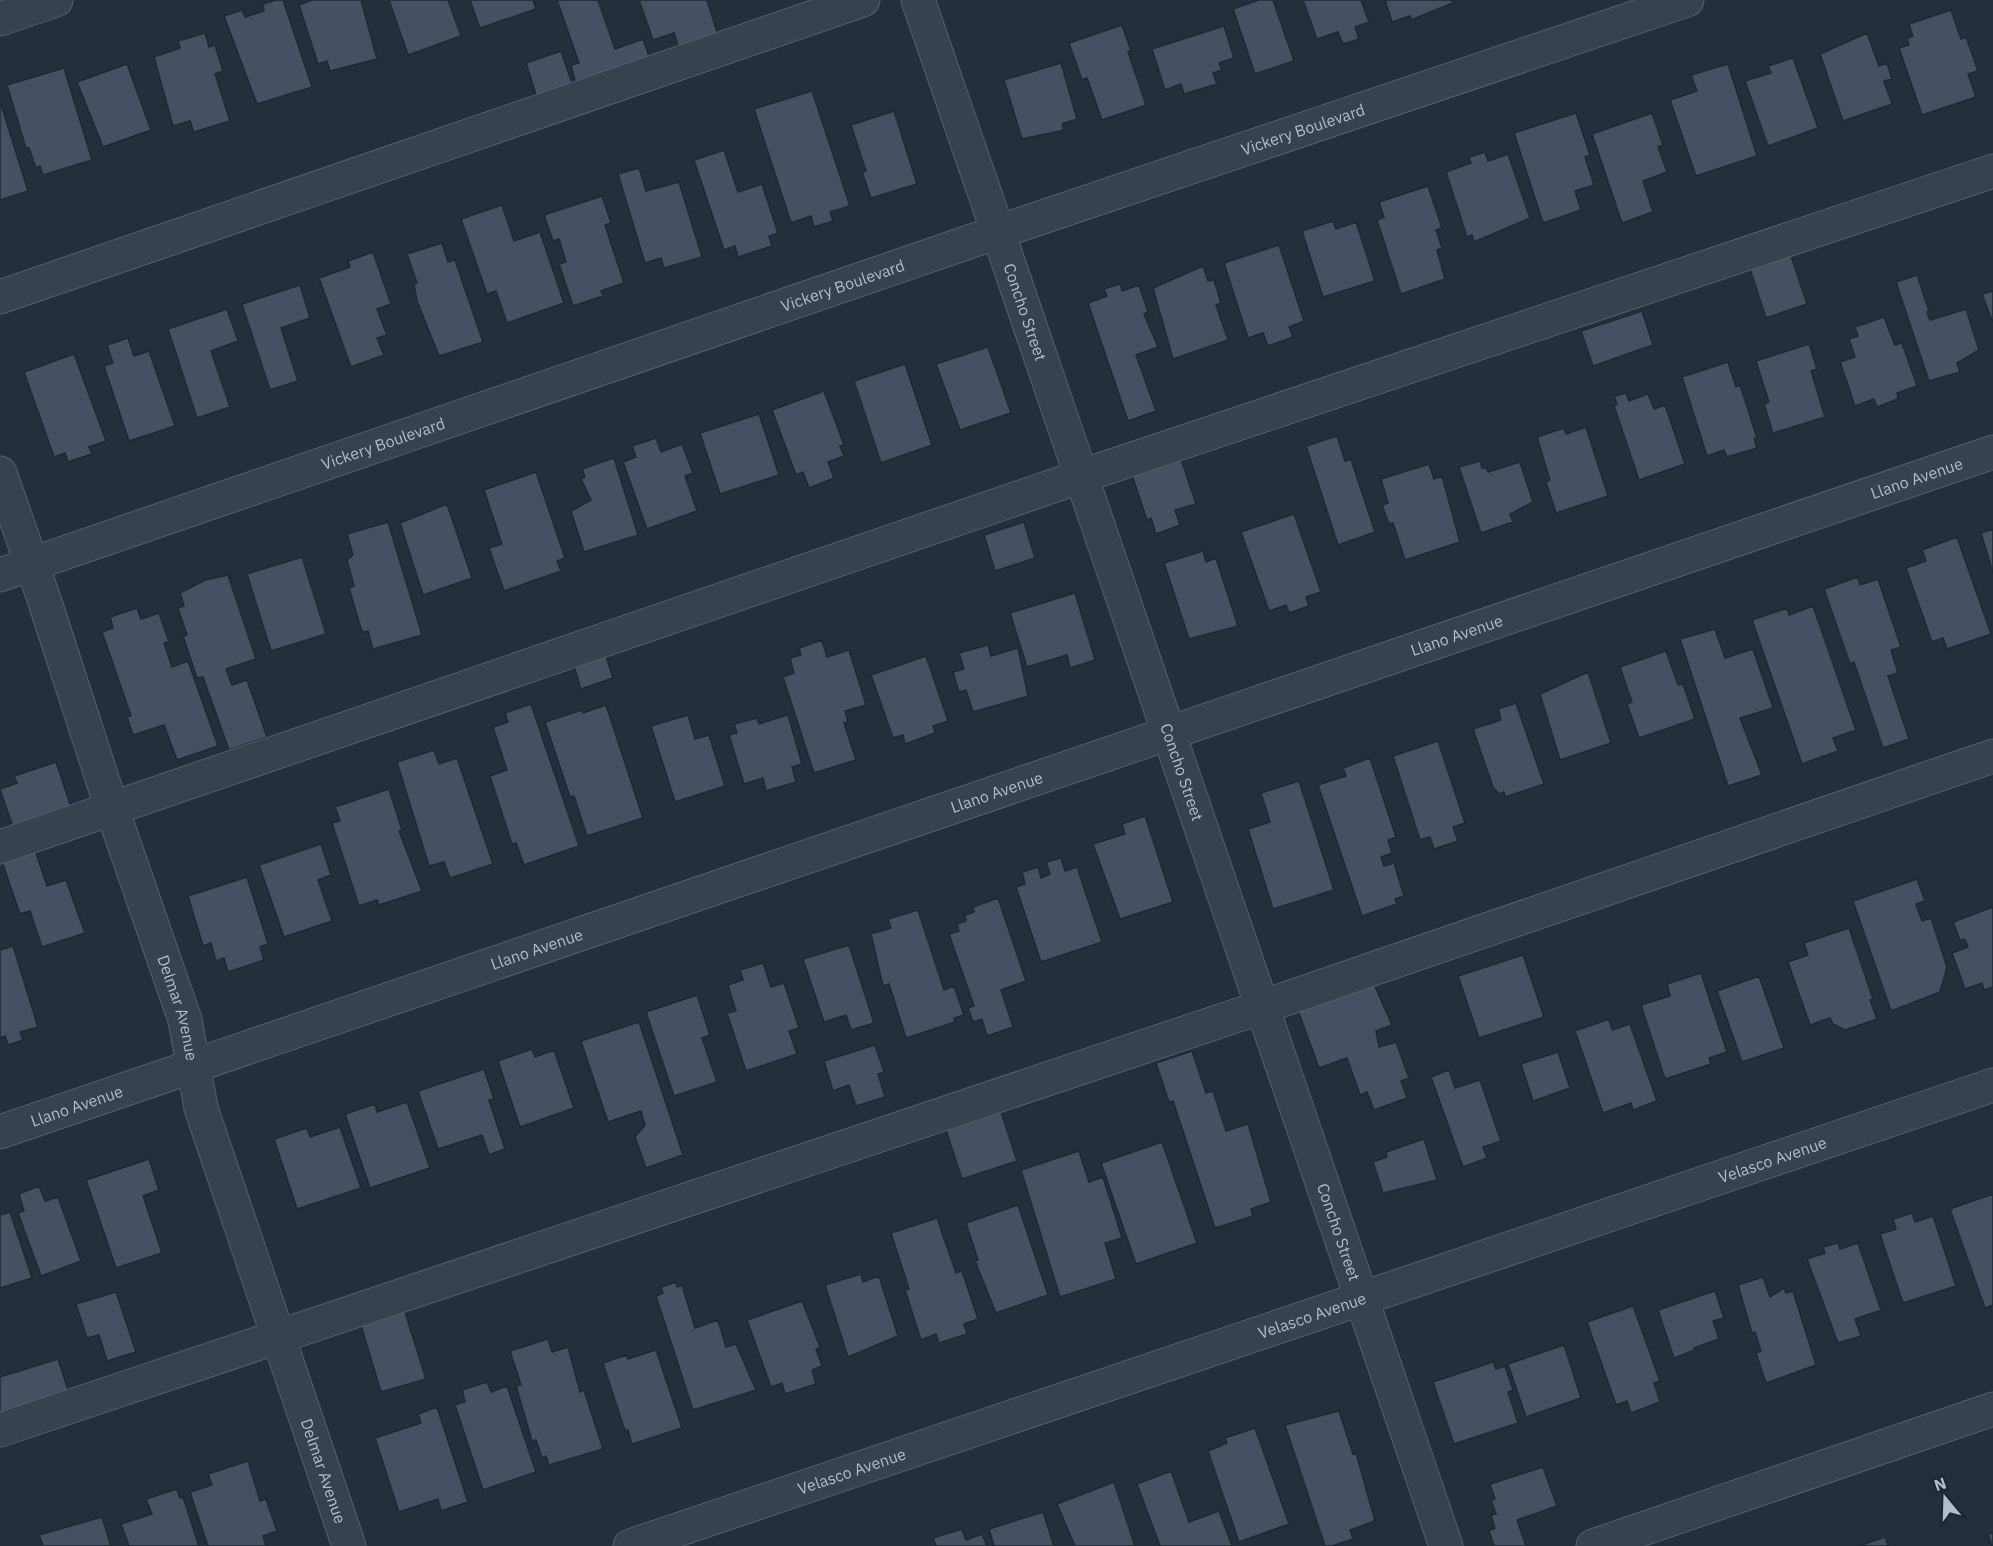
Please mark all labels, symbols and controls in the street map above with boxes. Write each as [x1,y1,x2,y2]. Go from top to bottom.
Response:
street label: Vickery Boulevard [1238,99,1367,159]
street label: Vickery Boulevard [778,255,907,316]
street label: Concho Street [999,261,1051,363]
street label: Vickery Boulevard [319,413,447,474]
street label: Llano Avenue [1868,453,1965,503]
street label: Llano Avenue [1408,610,1506,660]
street label: Concho Street [1156,721,1208,823]
street label: Llano Avenue [948,767,1046,817]
street label: Llano Avenue [488,924,586,974]
street label: Delmar Avenue [153,952,202,1063]
street label: Llano Avenue [28,1081,126,1131]
street label: Velasco Avenue [1716,1132,1829,1187]
street label: Concho Street [1313,1181,1365,1283]
street label: Velasco Avenue [1255,1288,1369,1343]
street label: Delmar Avenue [297,1416,351,1526]
street label: Velasco Avenue [795,1443,909,1499]
north arrow [1915,1468,1975,1528]
text: N [1931,1472,1949,1495]

